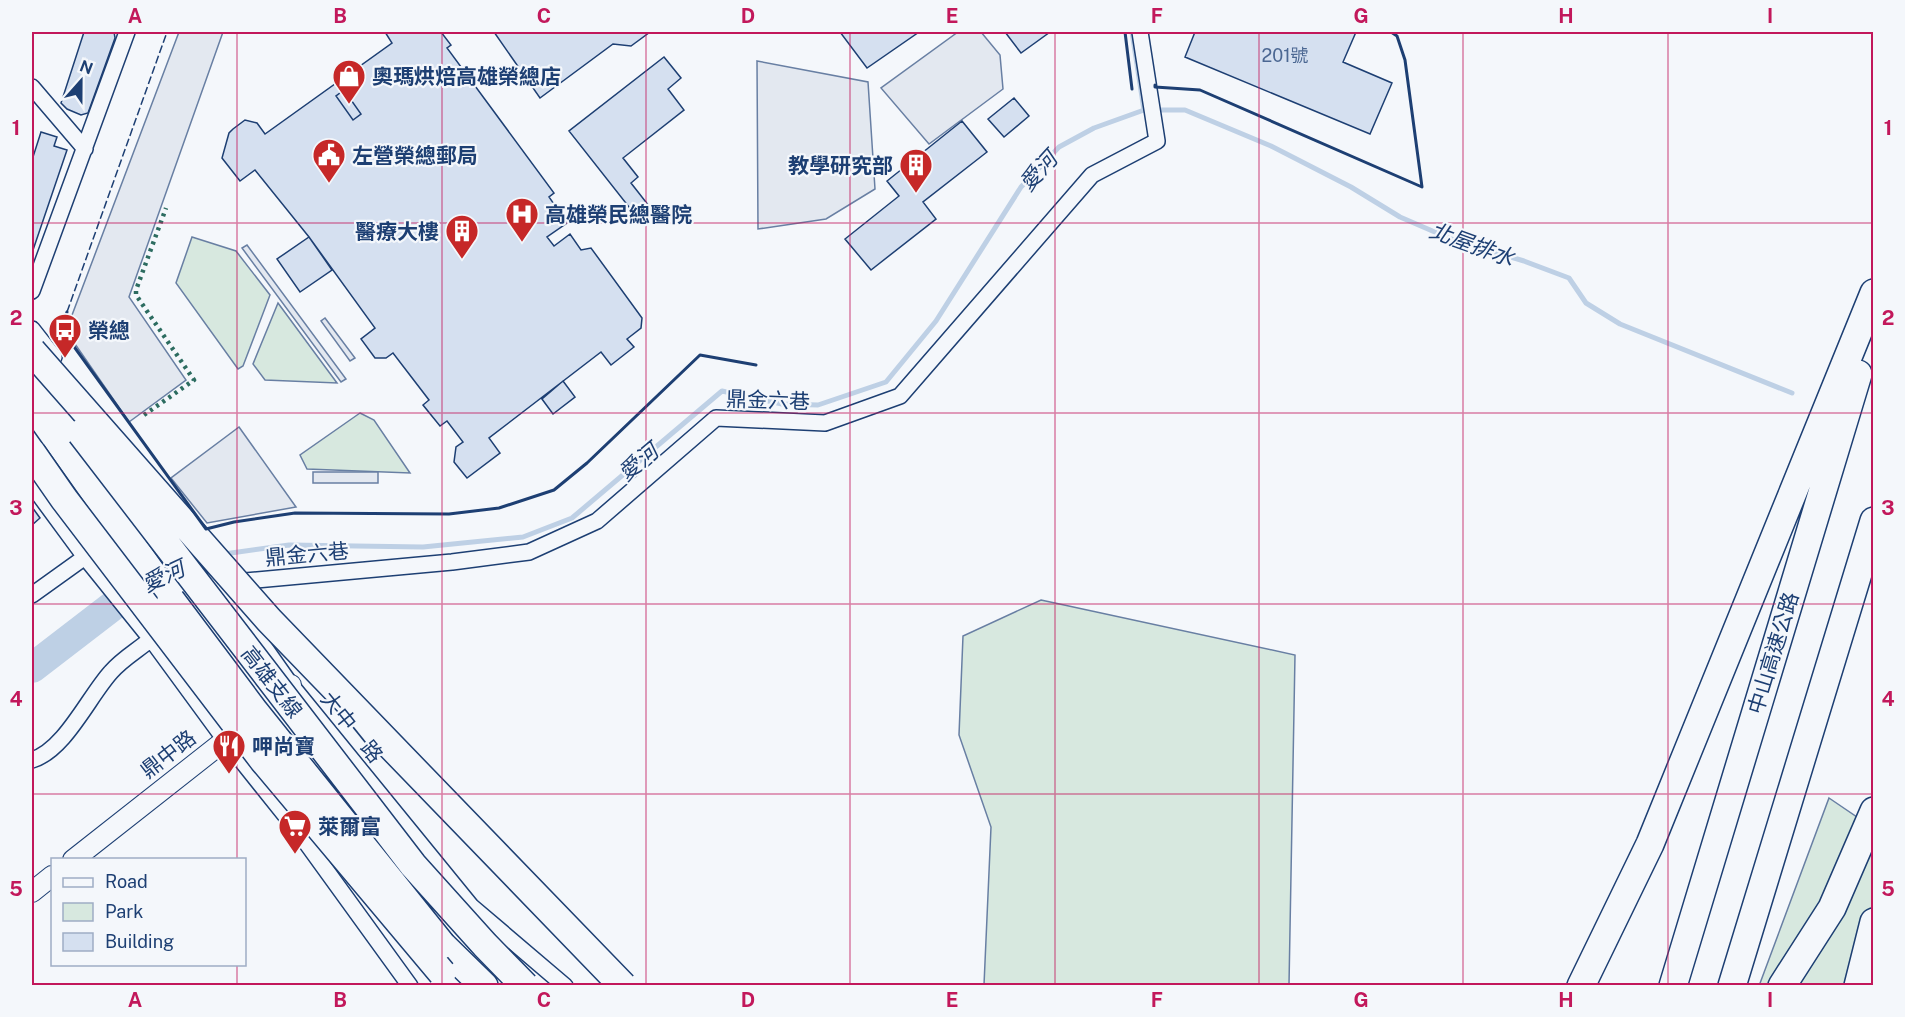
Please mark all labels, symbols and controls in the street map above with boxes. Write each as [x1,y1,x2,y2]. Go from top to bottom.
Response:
text: A [128,4,142,28]
text: B [333,4,347,28]
text: C [537,4,551,28]
text: D [741,4,755,28]
text: E [946,4,958,28]
text: F [1151,4,1163,28]
text: G [1353,4,1369,28]
text: H [1558,4,1574,28]
text: I [1767,4,1773,28]
house number: 201號 [1261,45,1309,66]
north arrow [51,51,111,111]
text: N [77,56,95,79]
shop icon: 奧瑪烘焙高雄榮總店 [331,58,367,105]
place label: 奧瑪烘焙高雄榮總店 [372,64,561,89]
text: 1 [12,116,20,140]
text: 1 [1884,116,1892,140]
public building icon: 左營榮總郵局 [311,137,347,184]
place label: 左營榮總郵局 [352,143,478,168]
water label: 愛河 [1014,143,1065,196]
building icon: 教學研究部 [898,147,934,194]
place label: 教學研究部 [788,153,893,178]
hospital icon: 高雄榮民總醫院 [504,196,540,243]
place label: 高雄榮民總醫院 [545,202,692,227]
building icon: 醫療大樓 [444,213,480,260]
water label: 北屋排水 [1426,217,1519,272]
place label: 醫療大樓 [355,219,439,244]
text: 2 [10,306,22,330]
text: 2 [1882,306,1894,330]
bus stop icon: 榮總 [47,312,83,359]
place label: 榮總 [88,318,130,343]
street label: 鼎金六巷 [726,386,810,414]
water label: 愛河 [613,435,666,486]
text: 3 [9,496,23,520]
text: 3 [1881,496,1895,520]
street label: 鼎金六巷 [264,538,350,570]
water label: 愛河 [138,553,192,597]
street label: 中山高速公路 [1743,589,1803,717]
street label: 高雄支線 [236,641,308,723]
street label: 大中一路 [316,686,388,768]
text: 4 [9,687,23,711]
text: 4 [1881,687,1895,711]
street label: 鼎中路 [135,725,201,783]
restaurant icon: 呷尚寶 [211,728,247,775]
place label: 呷尚寶 [252,734,315,759]
supermarket icon: 萊爾富 [277,808,313,855]
place label: 萊爾富 [318,814,381,839]
legend [51,858,246,966]
text: Road [105,871,148,892]
text: 5 [9,877,23,901]
text: 5 [1881,877,1895,901]
text: Park [105,901,143,922]
text: Building [105,931,174,952]
text: A [128,988,142,1012]
text: B [333,988,347,1012]
text: C [537,988,551,1012]
text: D [741,988,755,1012]
text: E [946,988,958,1012]
text: F [1151,988,1163,1012]
text: G [1353,988,1369,1012]
text: H [1558,988,1574,1012]
text: I [1767,988,1773,1012]

